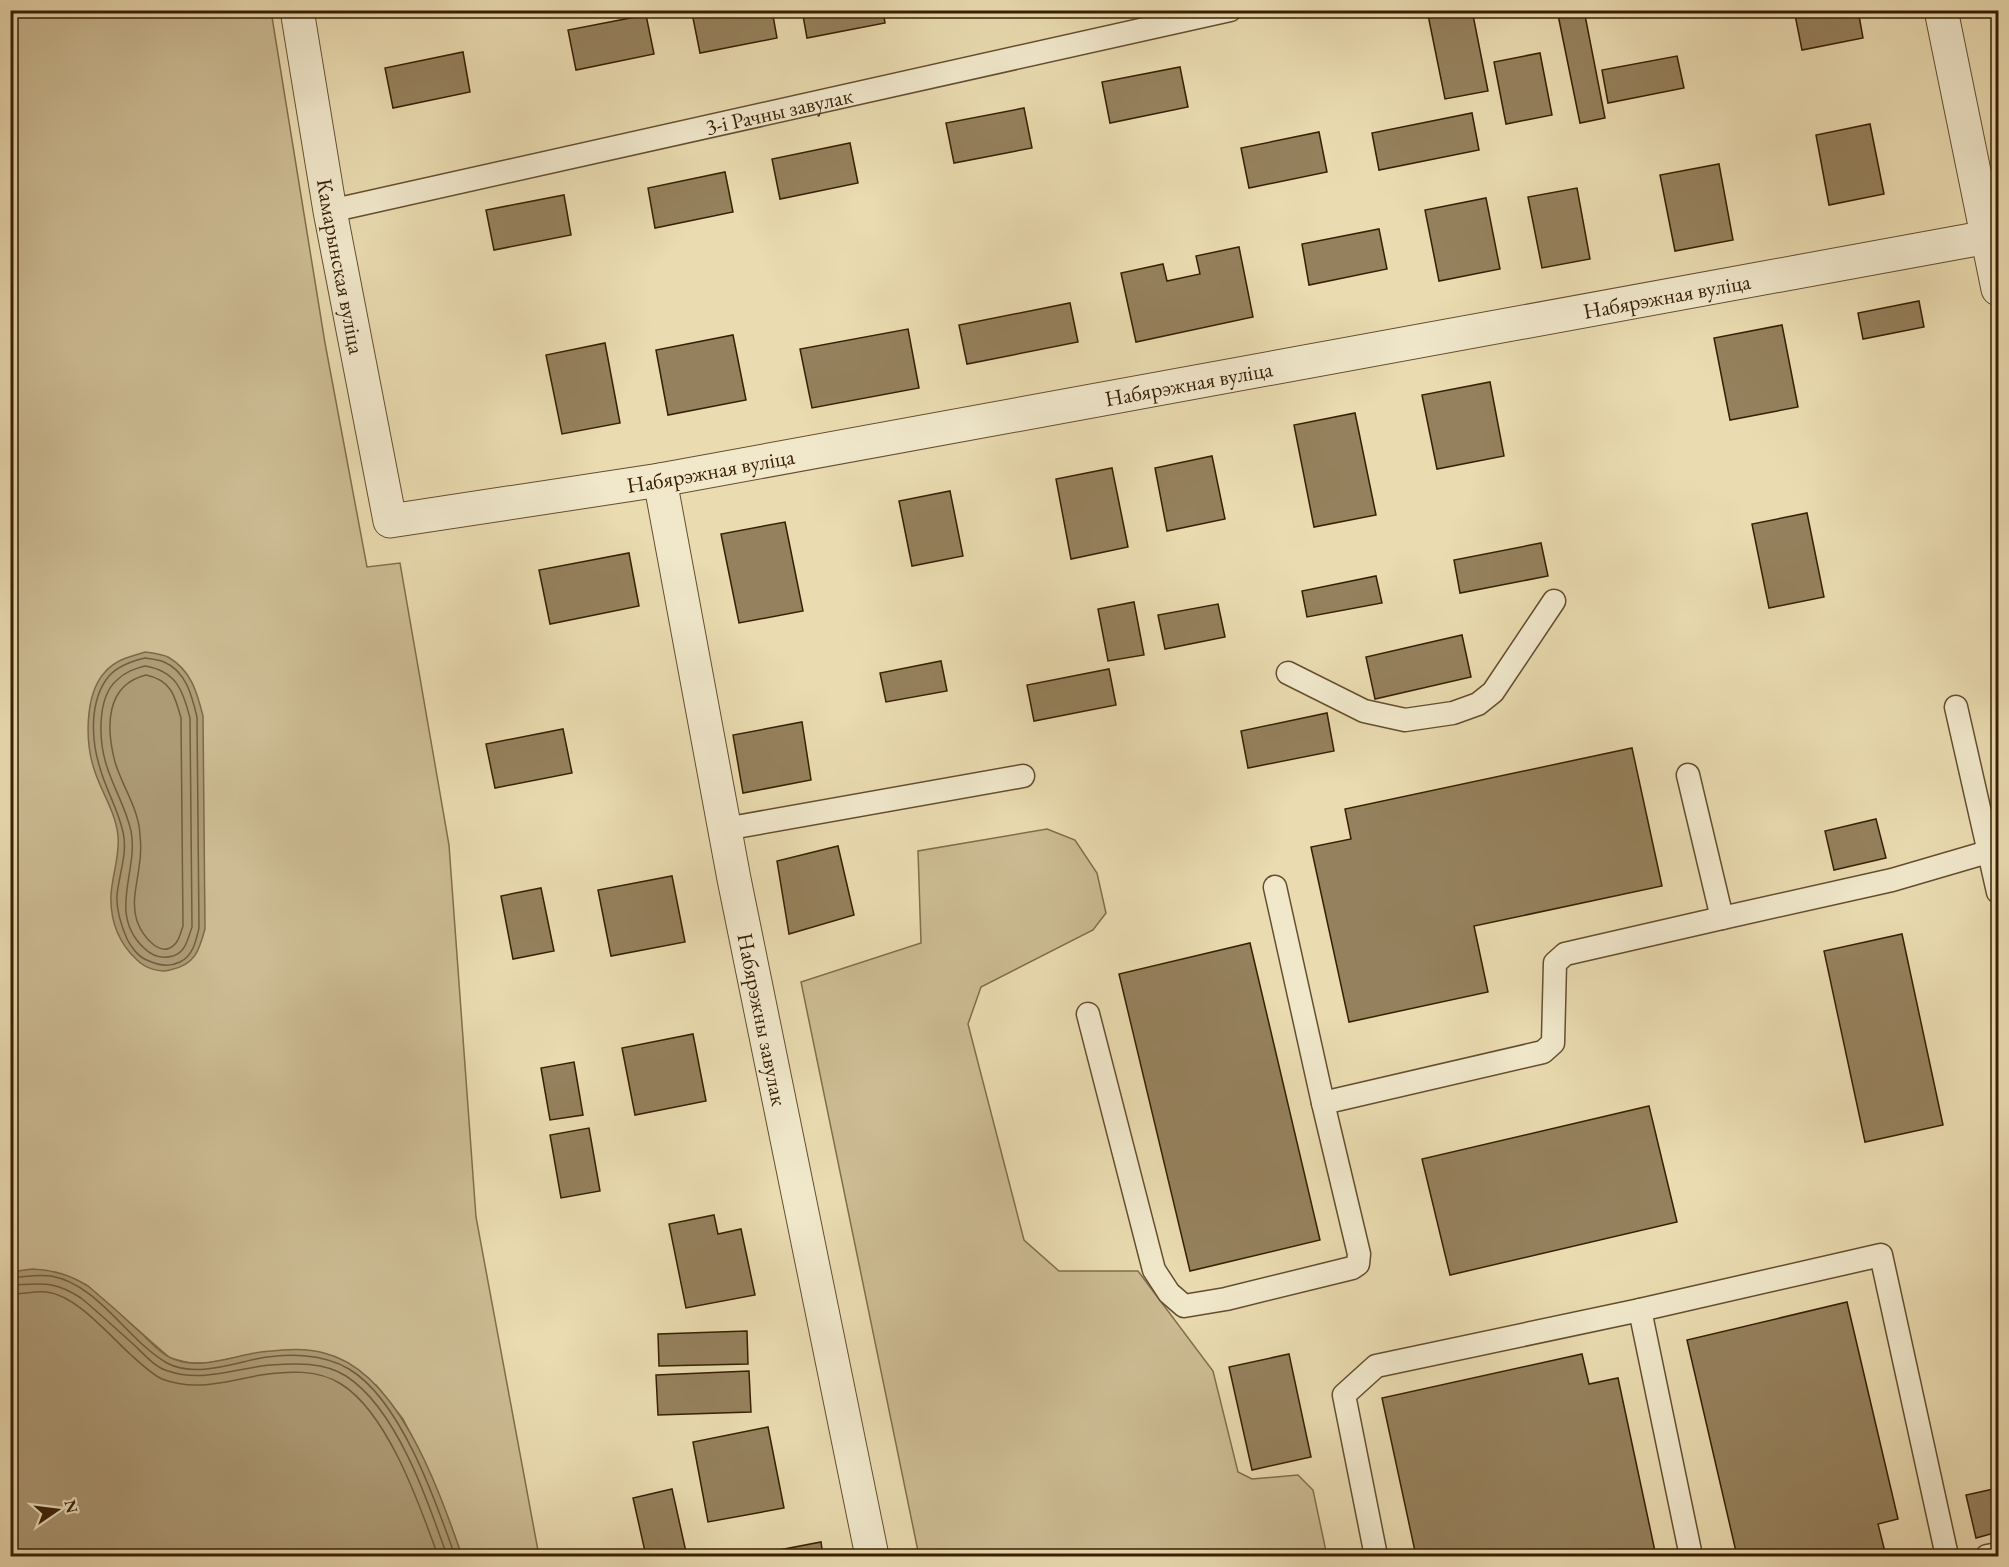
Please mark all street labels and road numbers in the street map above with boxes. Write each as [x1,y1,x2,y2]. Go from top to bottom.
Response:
street label: 3-і Рачны завулак [703,81,856,142]
street label: Камарынская вуліца [310,176,371,357]
street label: Набярэжная вуліца [1581,267,1753,326]
street label: Набярэжная вуліца [1103,354,1275,413]
street label: Набярэжная вуліца [625,442,797,500]
street label: Набярэжны завулак [730,930,794,1109]

